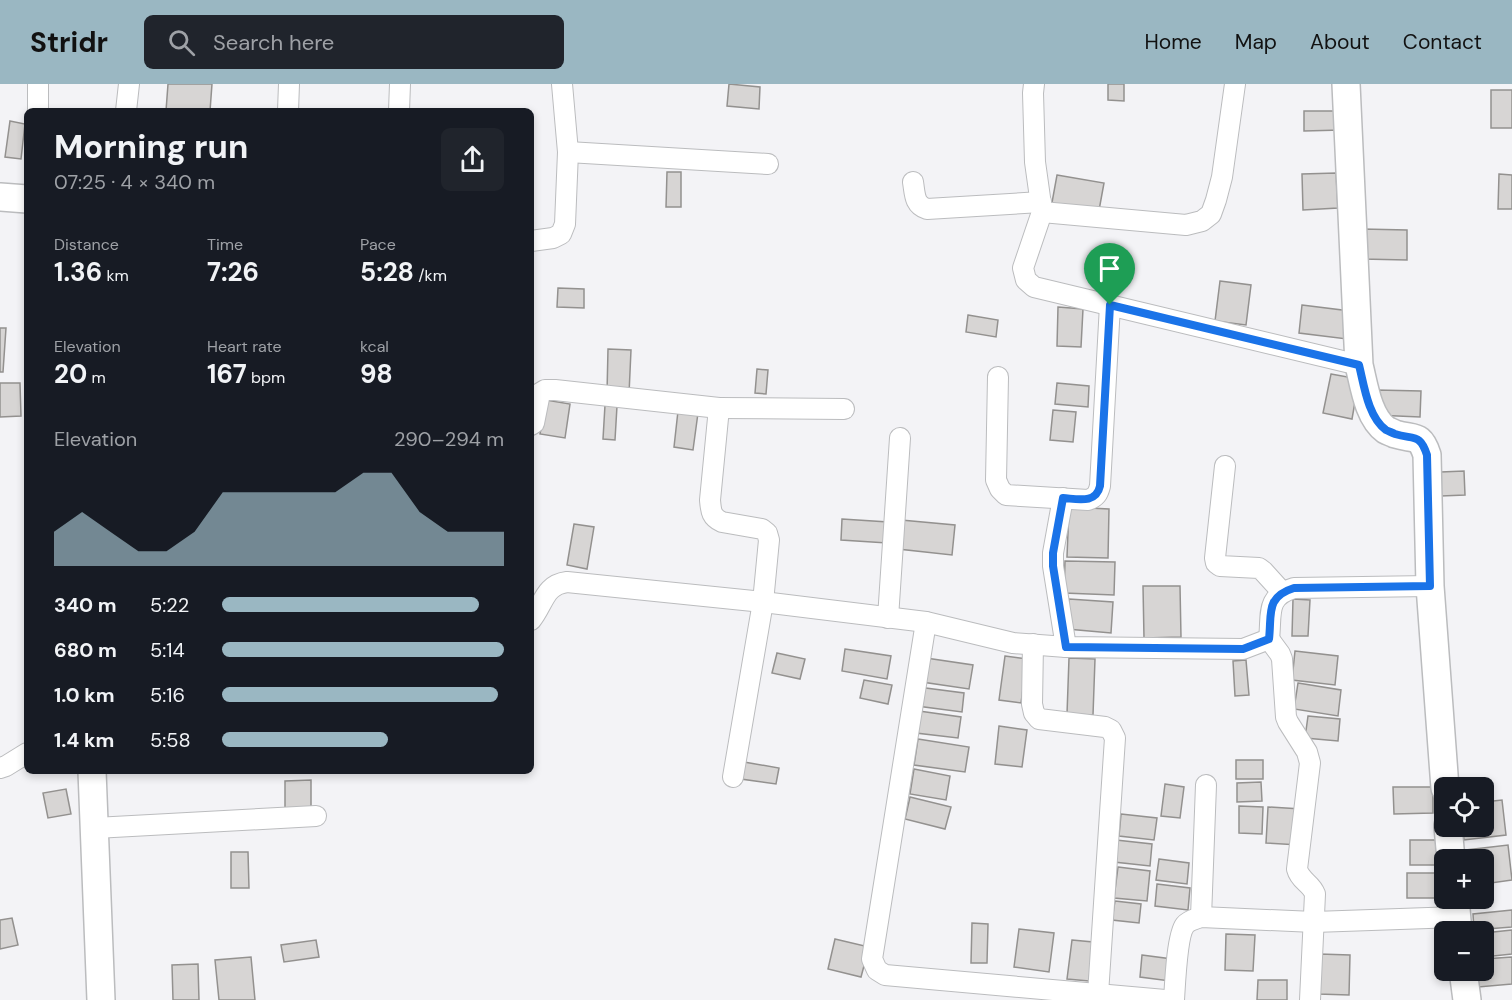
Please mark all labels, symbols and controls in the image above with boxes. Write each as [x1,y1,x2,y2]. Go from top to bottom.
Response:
search box [144,15,564,69]
text: Stridr [30,24,108,61]
icon: search [165,26,198,59]
text: Search here [213,28,334,57]
text: Home [1144,28,1202,56]
text: Map [1235,28,1277,56]
text: About [1310,28,1370,56]
text: Contact [1403,28,1482,56]
text: Morning run [54,125,248,168]
button: share [441,128,504,191]
text: 07:25 · 4 × 340 m [54,169,215,195]
text: Distance [54,234,119,255]
text: Time [207,234,243,255]
text: Pace [360,234,396,255]
pin [1084,243,1135,305]
icon: arrive [1093,252,1126,285]
text: 1.36 [54,255,102,289]
text: 7:26 [207,255,259,289]
text: 5:28 [360,255,414,289]
text: km [102,265,129,286]
text: /km [414,265,447,286]
text: Elevation [54,336,121,357]
text: Heart rate [207,336,282,357]
text: kcal [360,336,389,357]
text: 20 [54,357,87,391]
text: 167 [207,357,247,391]
text: 98 [360,357,393,391]
text: m [87,367,106,388]
text: bpm [247,367,285,388]
text: Elevation [54,426,137,452]
text: 290–294 m [394,426,504,452]
text: 340 m [54,592,117,618]
text: 5:22 [150,592,189,618]
text: 680 m [54,637,117,663]
text: 5:14 [150,637,185,663]
text: 1.0 km [54,682,115,708]
text: 5:16 [150,682,185,708]
text: 1.4 km [54,727,114,753]
text: 5:58 [150,727,191,753]
map controls [1434,777,1494,981]
button: locate [1434,777,1494,837]
button: + [1434,849,1494,909]
button: − [1434,921,1494,981]

